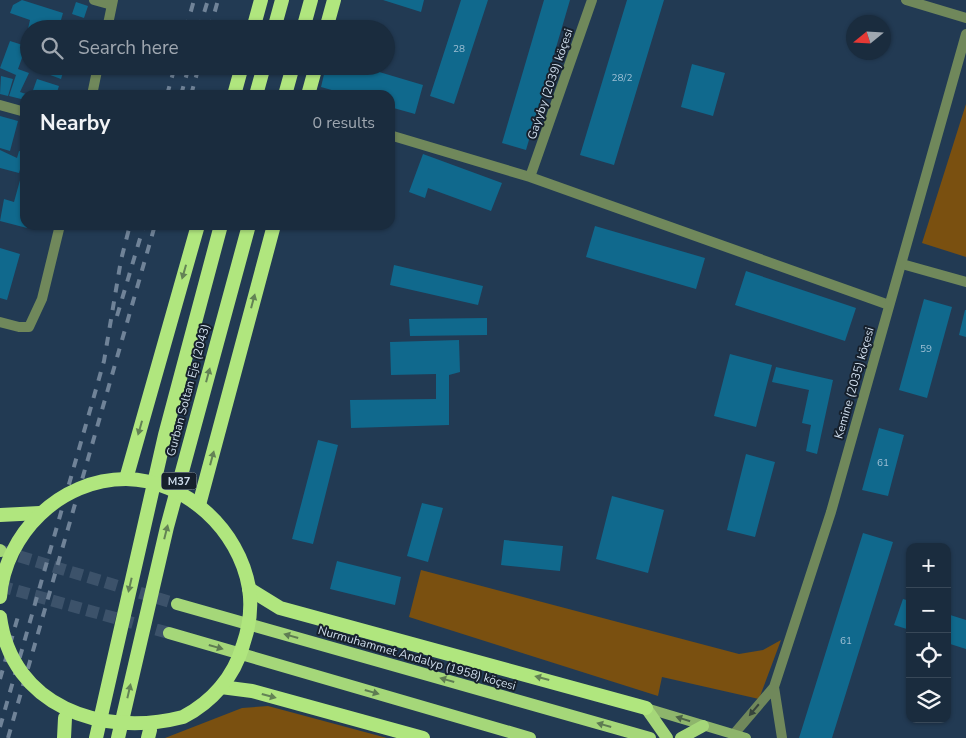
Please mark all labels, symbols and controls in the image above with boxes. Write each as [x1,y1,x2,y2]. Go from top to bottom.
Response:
north arrow [846,15,891,60]
search box [20,20,395,75]
street label: Gaýyby (2039) köçesi [524,26,576,142]
icon: search [38,34,66,62]
text: Search here [78,35,179,61]
house number: 28 [453,42,465,56]
house number: 28/2 [612,71,632,85]
text: Nearby [40,109,110,137]
text: 0 results [313,112,375,134]
one-way arrow [180,265,188,280]
one-way arrow [250,293,258,308]
street label: Gurban Soltan Eje (2043) [163,322,213,458]
street label: Kemine (2035) köçesi [830,325,878,441]
house number: 59 [920,342,932,356]
one-way arrow [204,368,212,383]
one-way arrow [136,421,144,436]
one-way arrow [208,450,216,465]
house number: 61 [877,456,889,470]
road number: M37 [162,472,196,490]
one-way arrow [162,525,170,540]
map controls [906,543,951,723]
button: + [906,543,951,588]
one-way arrow [126,578,134,593]
button: − [906,588,951,633]
street label: Nurmuhammet Andalyp (1958) köçesi [316,622,518,694]
one-way arrow [283,632,298,640]
button: locate [906,633,951,678]
house number: 61 [840,634,852,648]
one-way arrow [208,643,223,651]
one-way arrow [534,674,550,682]
one-way arrow [440,676,455,684]
button: layers [906,678,951,723]
one-way arrow [125,683,133,698]
one-way arrow [364,689,379,697]
one-way arrow [262,692,277,700]
one-way arrow [748,704,760,716]
one-way arrow [675,715,690,723]
one-way arrow [596,720,611,728]

